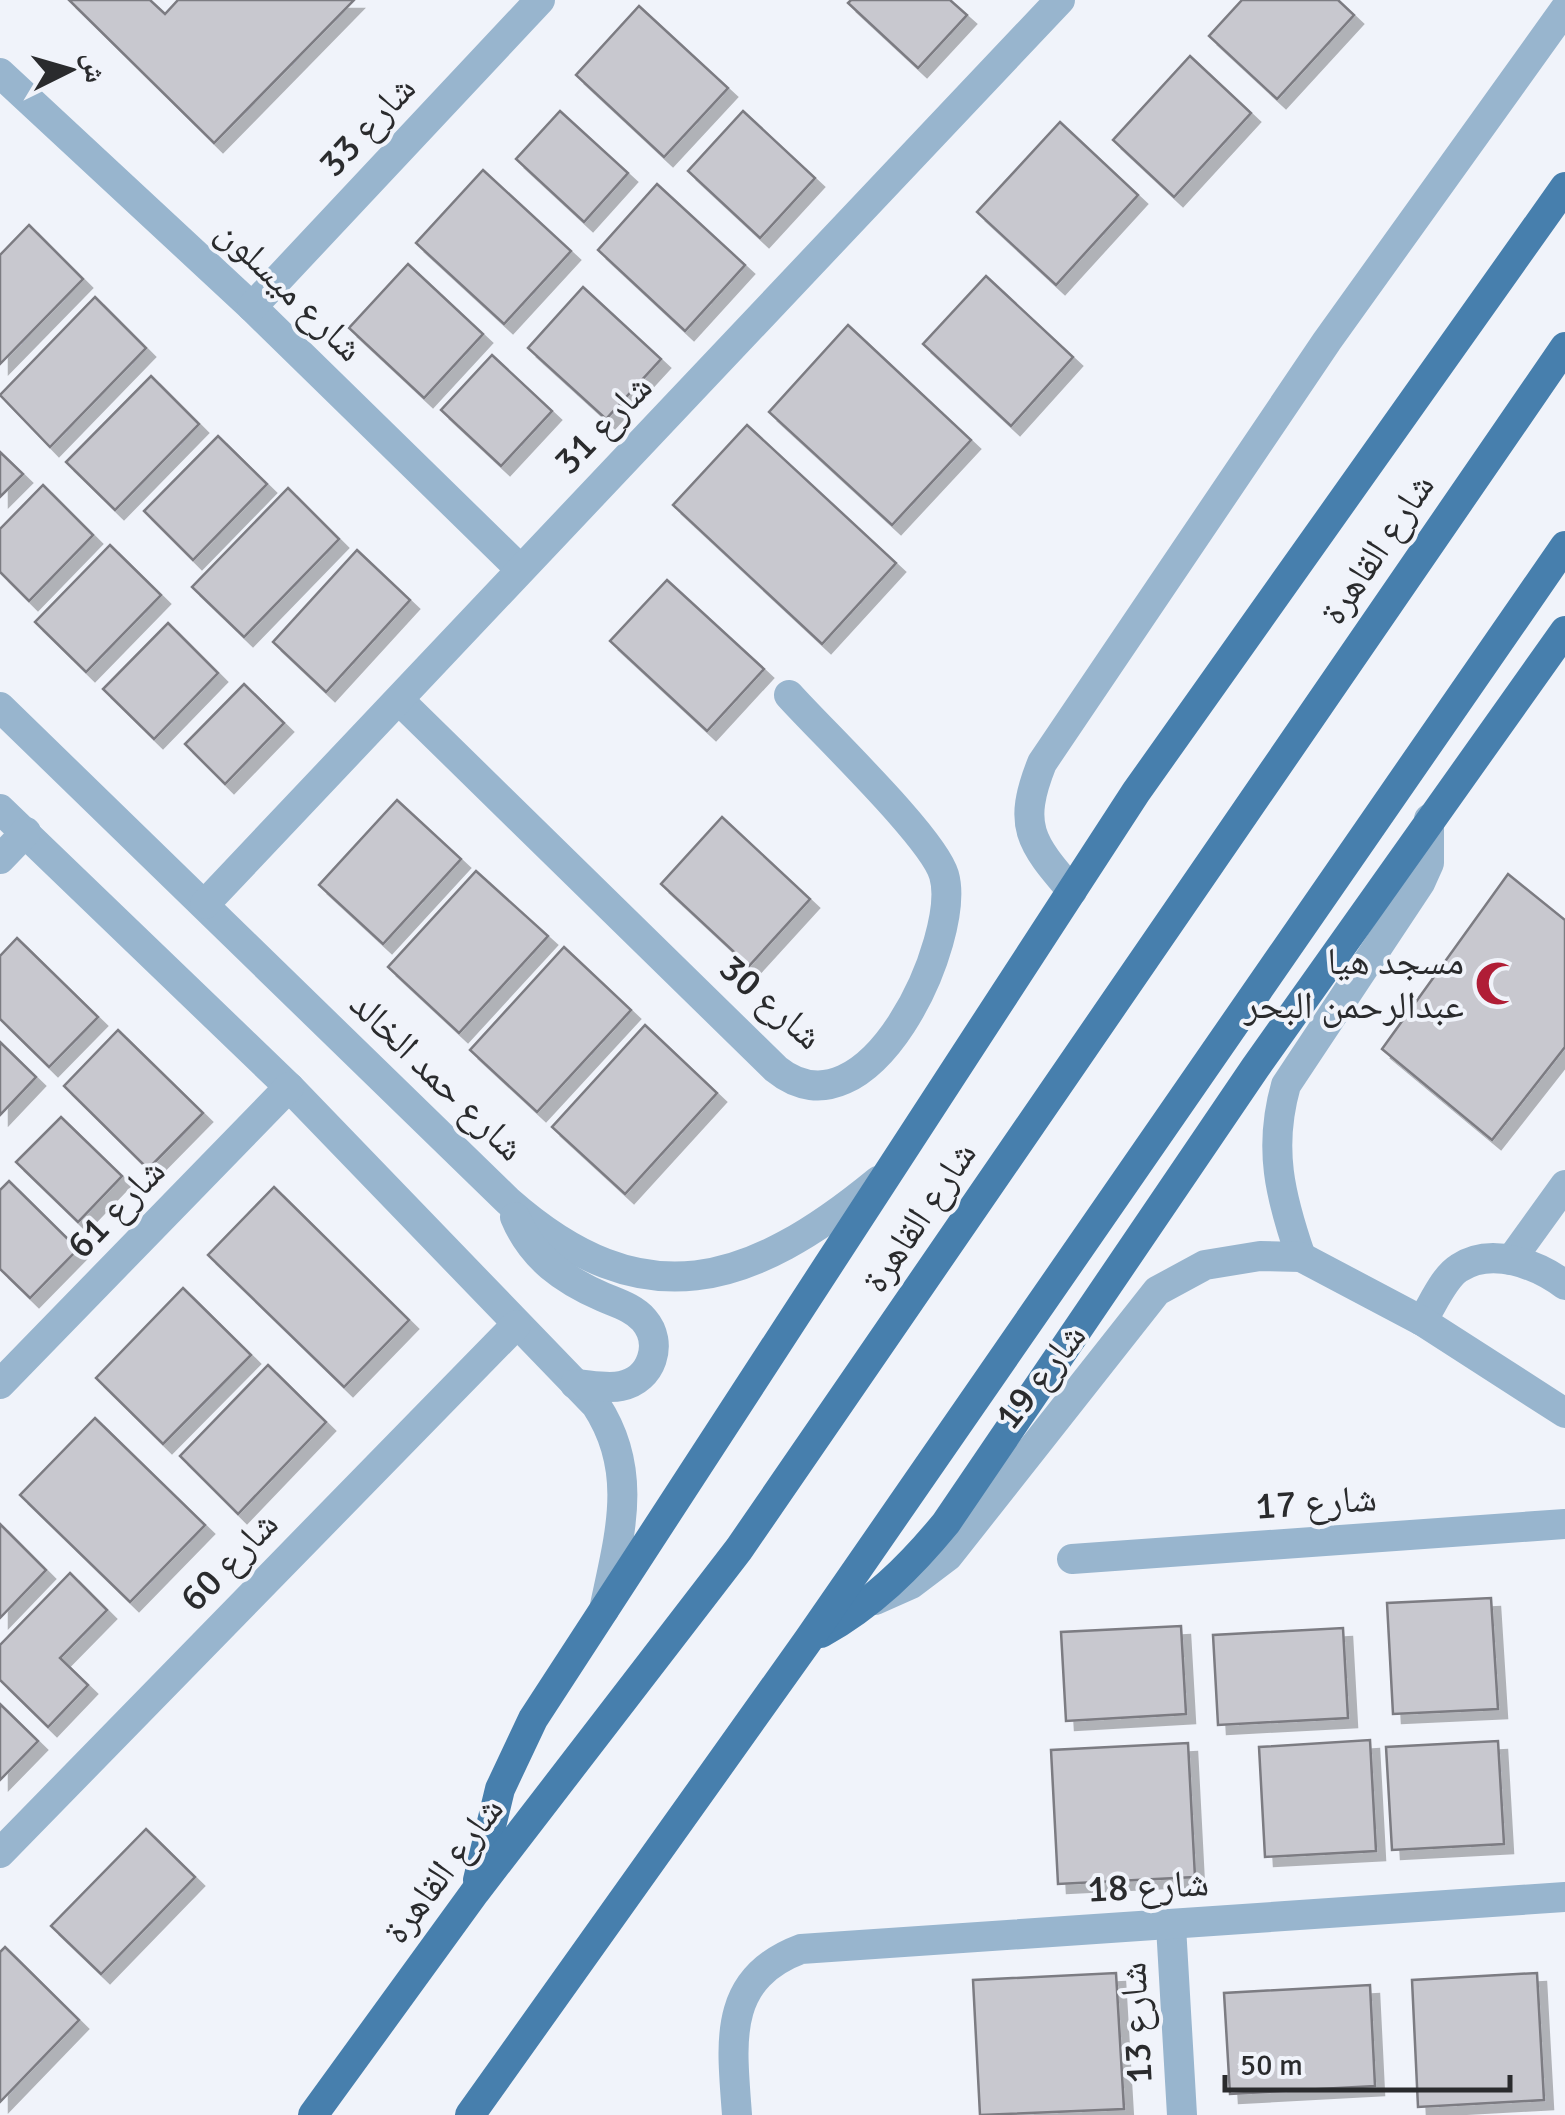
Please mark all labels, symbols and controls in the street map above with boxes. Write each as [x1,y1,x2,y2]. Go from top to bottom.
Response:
north arrow [20,20,120,120]
text: ش [76,52,112,84]
street label: شارع 33 [308,65,426,187]
street label: شارع ميسلون [207,208,373,372]
street label: شارع 31 [544,364,662,484]
street label: شارع القاهرة [1309,464,1445,634]
place label: مسجد هيا عبدالرحمن البحر [1243,938,1464,1029]
street label: شارع 30 [710,944,832,1060]
mosque icon: مسجد هيا عبدالرحمن البحر [1473,959,1521,1007]
street label: شارع حمد الخالد [340,981,534,1171]
street label: شارع القاهرة [851,1132,987,1302]
street label: شارع 61 [57,1148,175,1268]
street label: شارع 19 [984,1314,1096,1438]
street label: شارع 17 [1254,1474,1378,1530]
street label: شارع 60 [170,1501,288,1621]
street label: شارع القاهرة [372,1787,514,1953]
street label: شارع 18 [1086,1859,1210,1913]
street label: شارع 13 [1109,1961,1163,2085]
scale bar [1225,2030,1510,2092]
text: 50 m [1240,2047,1303,2084]

